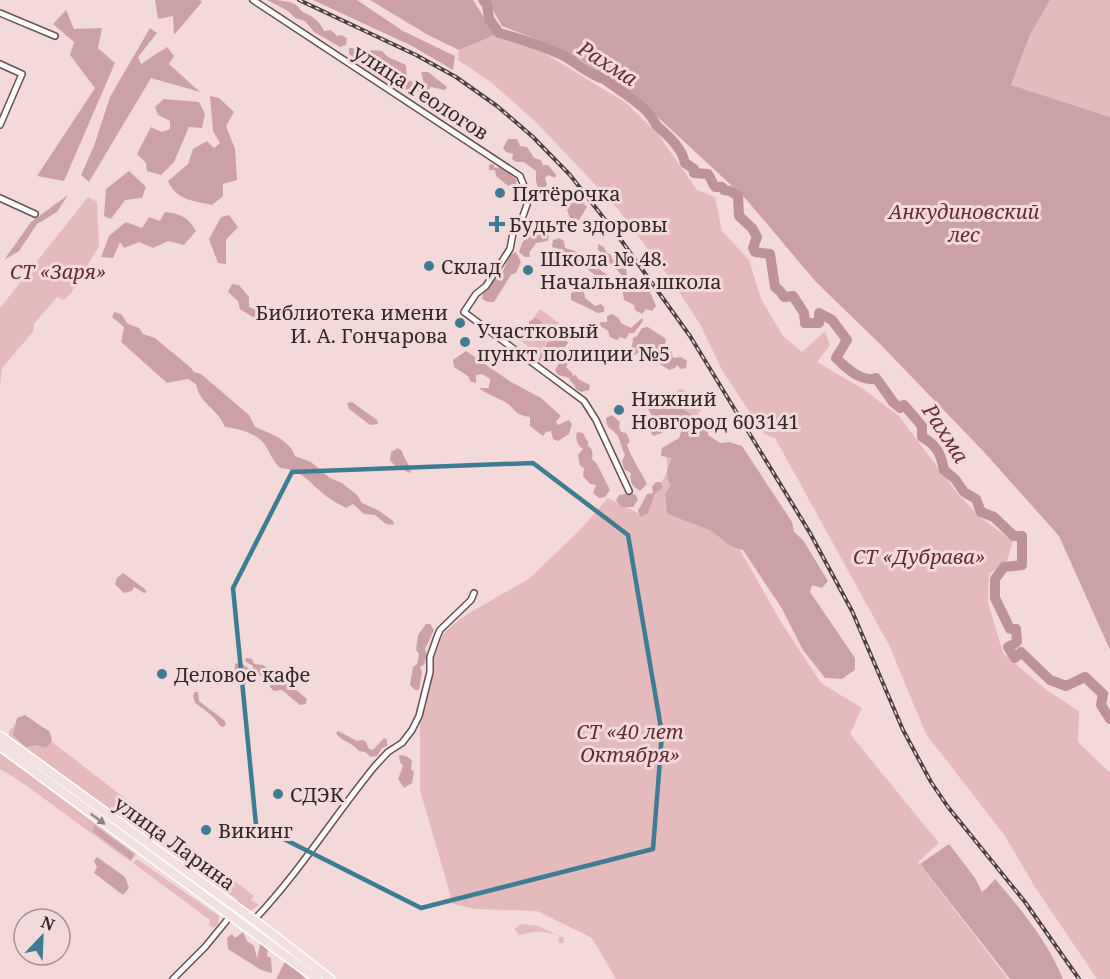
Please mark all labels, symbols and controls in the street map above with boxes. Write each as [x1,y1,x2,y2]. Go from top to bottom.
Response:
water label: Рахма [572,33,643,92]
street label: улица Геологов [348,38,494,146]
place label: Пятёрочка [512,180,621,207]
marker: Пятёрочка [493,186,507,200]
park label: Анкудиновский лес [887,198,1040,248]
place label: Будьте здоровы [509,211,668,238]
marker: Будьте здоровы [490,217,504,231]
place label: Школа № 48. Начальная школа [540,245,722,295]
place label: Склад [441,253,501,280]
park label: СТ «Заря» [10,258,106,285]
marker: Склад [422,259,436,273]
marker: Школа № 48. Начальная школа [521,263,535,277]
place label: Библиотека имени И. А. Гончарова [256,299,448,349]
marker: Библиотека имени И. А. Гончарова [453,316,467,330]
place label: Участковый пункт полиции №5 [477,317,670,367]
marker: Участковый пункт полиции №5 [458,335,472,349]
place label: Нижний Новгород 603141 [631,385,800,435]
water label: Рахма [916,397,976,468]
marker: Нижний Новгород 603141 [612,403,626,417]
park label: СТ «Дубрава» [853,543,985,570]
place label: Деловое кафе [174,661,310,688]
marker: Деловое кафе [155,667,169,681]
park label: СТ «40 лет Октября» [576,718,684,768]
place label: СДЭК [290,781,345,808]
marker: СДЭК [271,787,285,801]
street label: улица Ларина [109,790,241,896]
one-way arrow [89,813,105,825]
place label: Викинг [218,817,293,844]
marker: Викинг [199,823,213,837]
north arrow [12,907,72,967]
text: N [38,911,58,936]

